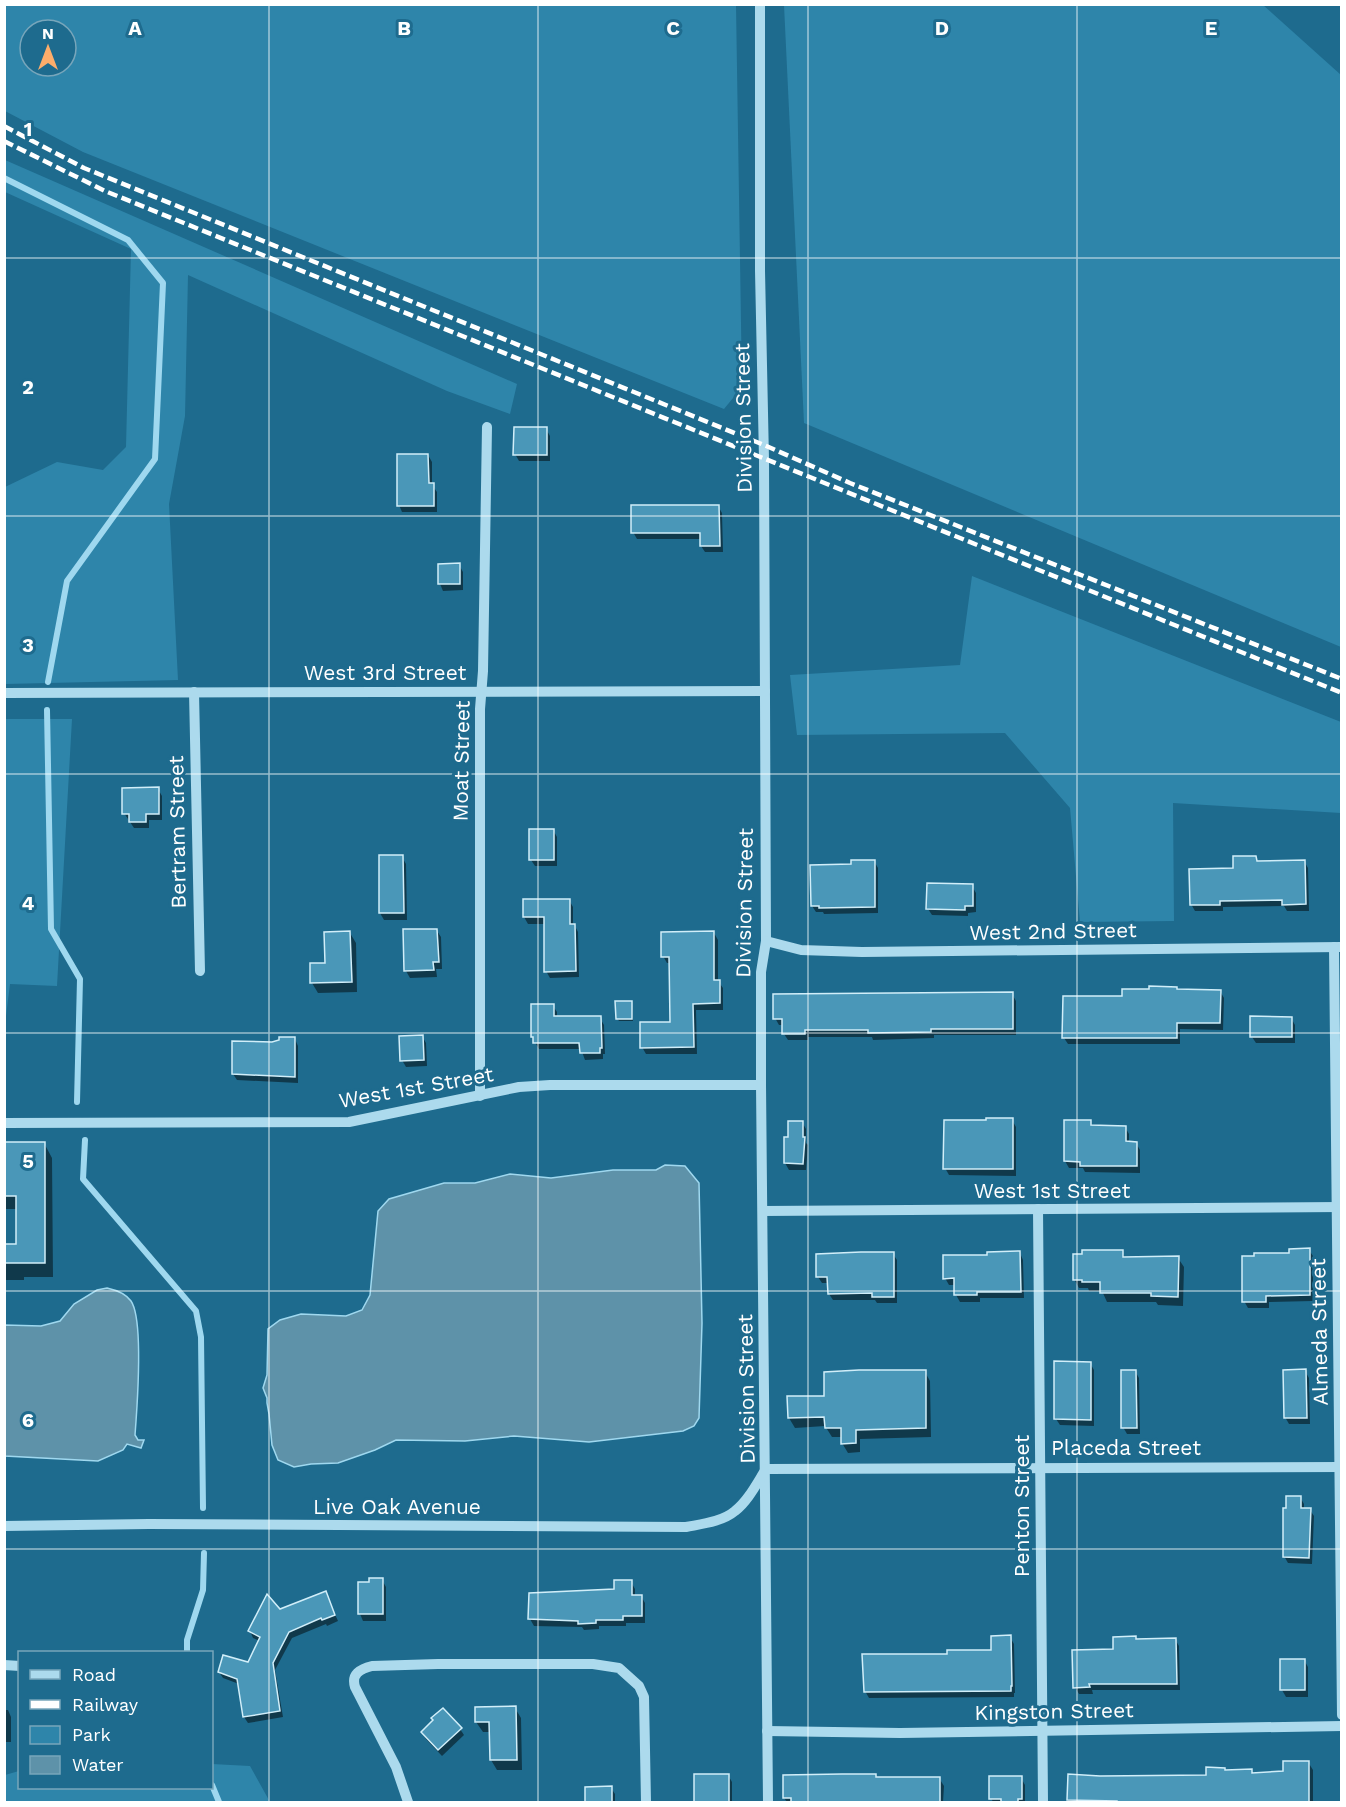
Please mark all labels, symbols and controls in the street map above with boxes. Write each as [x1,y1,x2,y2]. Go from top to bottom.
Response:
text: A [128,16,142,40]
text: B [397,16,411,40]
text: C [666,16,680,40]
text: D [935,16,949,40]
text: E [1205,16,1217,40]
north arrow [18,18,78,78]
text: N [42,24,54,43]
text: 1 [24,117,32,141]
street label: Division Street [729,343,757,493]
text: 2 [22,375,34,399]
text: 3 [22,633,34,657]
street label: West 3rd Street [304,660,467,685]
street label: Moat Street [447,700,475,822]
street label: Bertram Street [163,755,191,909]
street label: Division Street [730,828,758,978]
text: 4 [22,891,35,915]
street label: West 2nd Street [969,917,1137,945]
street label: West 1st Street [337,1061,495,1113]
text: 5 [22,1149,34,1173]
street label: West 1st Street [974,1178,1131,1203]
street label: Almeda Street [1305,1258,1333,1406]
street label: Division Street [732,1314,760,1464]
text: 6 [22,1408,34,1432]
street label: Penton Street [1009,1435,1034,1577]
street label: Placeda Street [1051,1435,1201,1460]
street label: Live Oak Avenue [313,1494,481,1519]
legend [18,1651,213,1789]
text: Road [72,1664,116,1685]
text: Railway [72,1694,139,1715]
street label: Kingston Street [974,1697,1134,1725]
text: Park [72,1724,111,1745]
text: Water [72,1754,124,1775]

